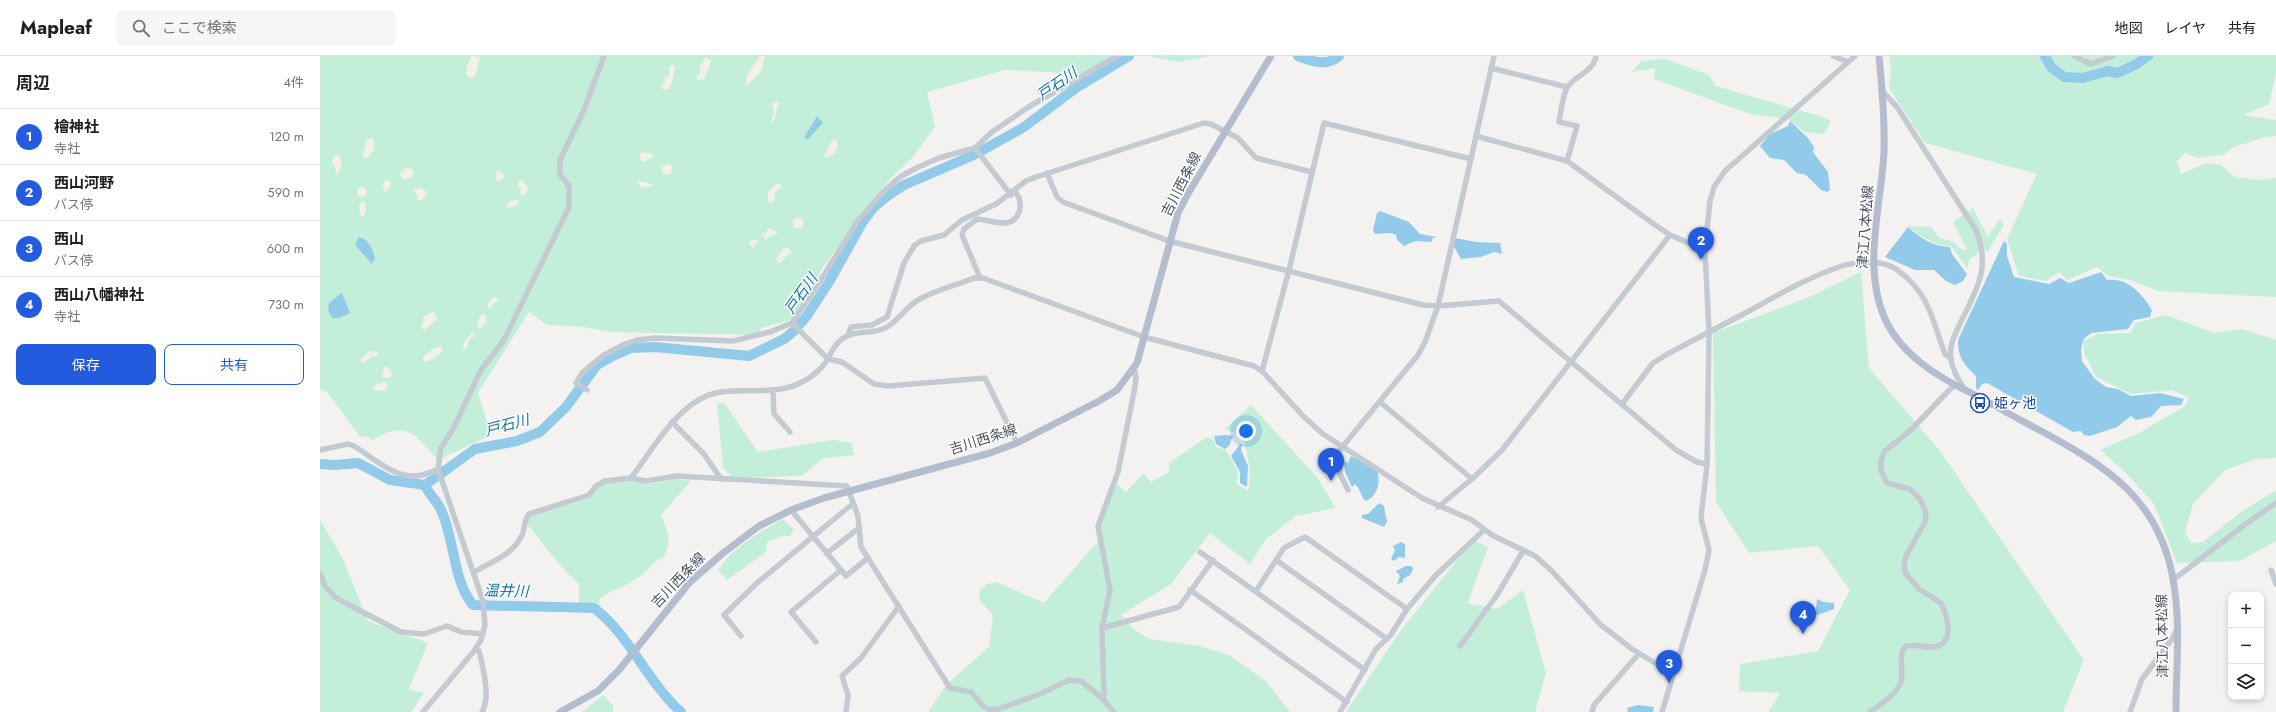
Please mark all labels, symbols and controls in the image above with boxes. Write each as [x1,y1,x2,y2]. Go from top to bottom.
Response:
search box [116,10,396,46]
text: Mapleaf [20,14,92,41]
icon: search [130,17,152,39]
text: ここで検索 [162,17,237,39]
text: 地図 [2114,18,2142,38]
text: レイヤ [2164,18,2206,38]
text: 共有 [2228,18,2256,38]
water label: 戸石川 [1032,61,1083,106]
text: 周辺 [16,71,50,95]
text: 4件 [283,73,304,92]
text: 檜神社 [54,116,99,138]
text: 1 [26,127,32,146]
text: 120 m [269,127,304,146]
text: 寺社 [54,139,80,158]
street label: 吉川西条線 [1156,148,1206,220]
text: 西山河野 [54,172,114,194]
text: 2 [25,183,33,202]
text: 590 m [267,183,304,202]
street label: 津江八本松線 [1852,184,1878,270]
text: バス停 [54,195,93,214]
pin: 2 [1688,227,1714,260]
text: 西山 [54,228,84,250]
text: 3 [25,239,33,258]
text: 600 m [267,239,304,258]
text: バス停 [54,251,93,270]
water label: 戸石川 [779,268,824,319]
text: 西山八幡神社 [54,284,144,306]
text: 4 [24,295,34,314]
text: 730 m [268,295,304,314]
text: 寺社 [54,307,80,326]
button: 保存 [16,344,156,385]
button: 共有 [164,344,304,385]
bus stop icon: 姫ヶ池 [1969,392,1991,414]
place label: 姫ヶ池 [1994,393,2036,413]
water label: 戸石川 [482,408,534,441]
street label: 吉川西条線 [947,419,1019,459]
your location [1236,421,1256,441]
pin: 1 [1318,448,1344,481]
street label: 吉川西条線 [646,548,710,612]
water label: 温井川 [483,580,531,602]
map controls [2228,592,2264,700]
button: + [2228,592,2264,628]
street label: 津江八本松線 [2151,594,2173,678]
pin: 4 [1790,601,1816,634]
button: − [2228,628,2264,664]
pin: 3 [1656,650,1682,683]
button: layers [2228,664,2264,700]

